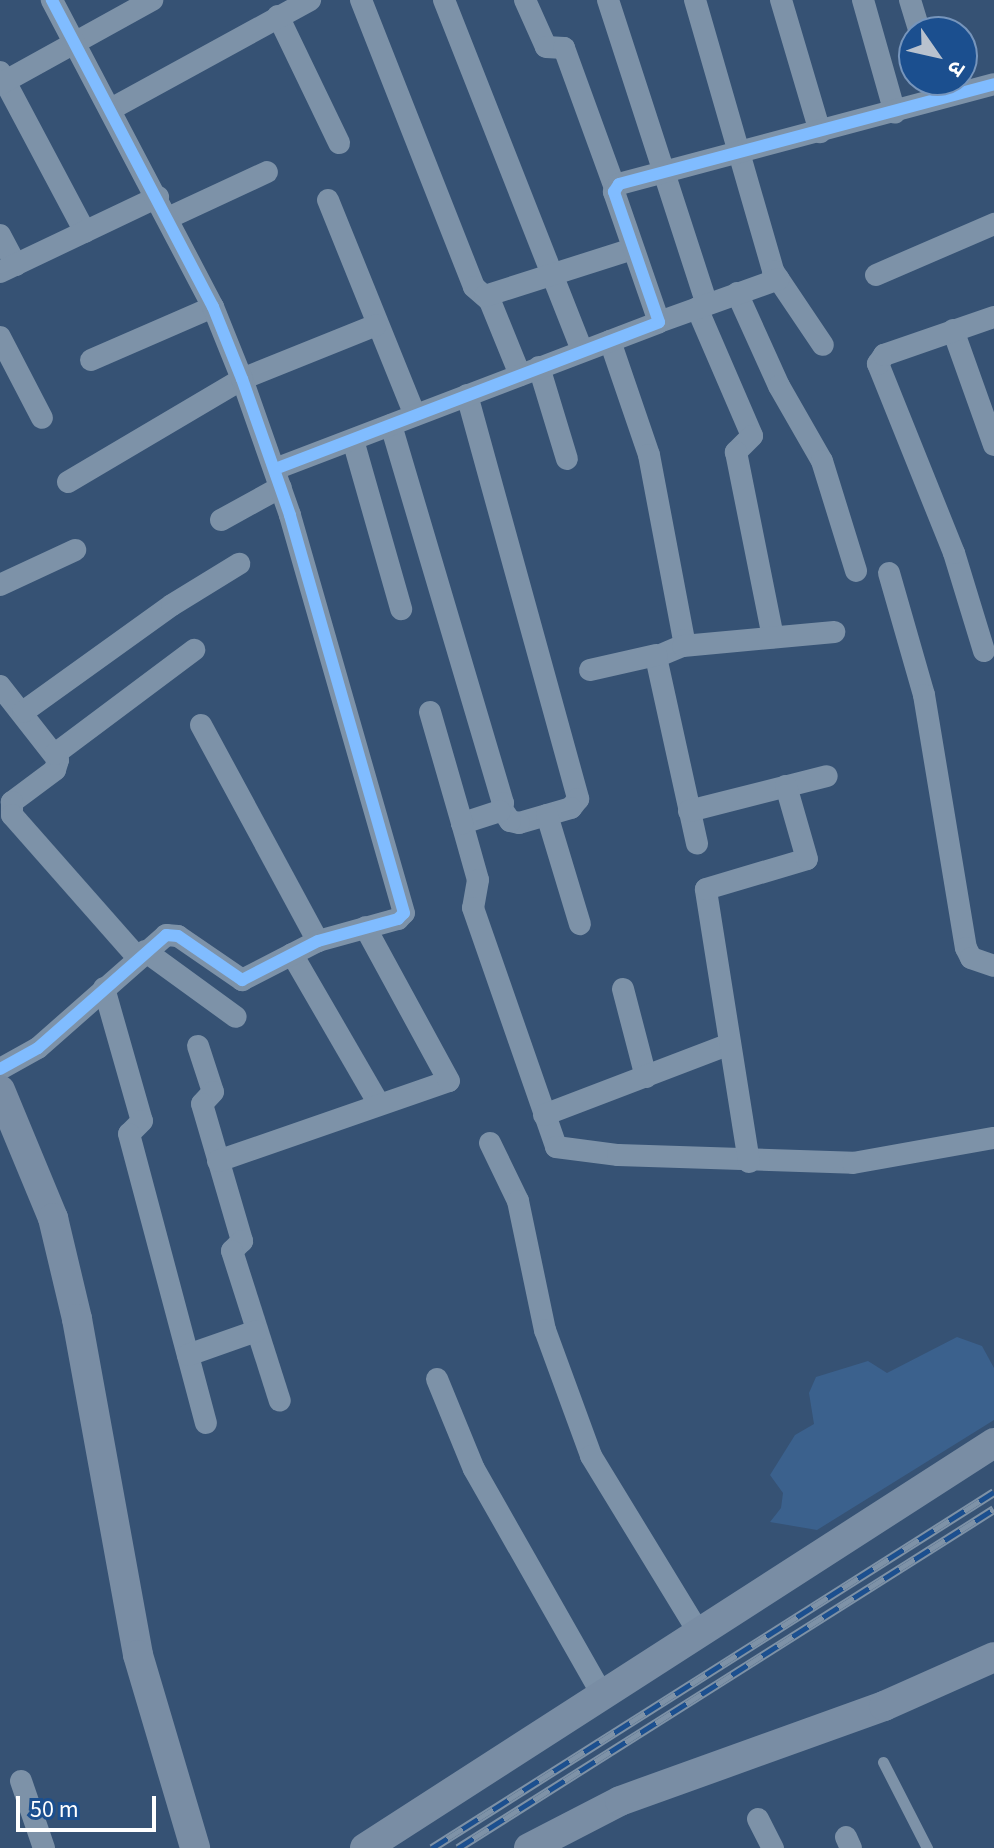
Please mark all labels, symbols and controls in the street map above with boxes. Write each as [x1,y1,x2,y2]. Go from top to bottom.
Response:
north arrow [898,16,978,96]
text: उ [939,54,973,83]
scale bar [20,1780,160,1830]
text: 50 m [30,1792,79,1827]

